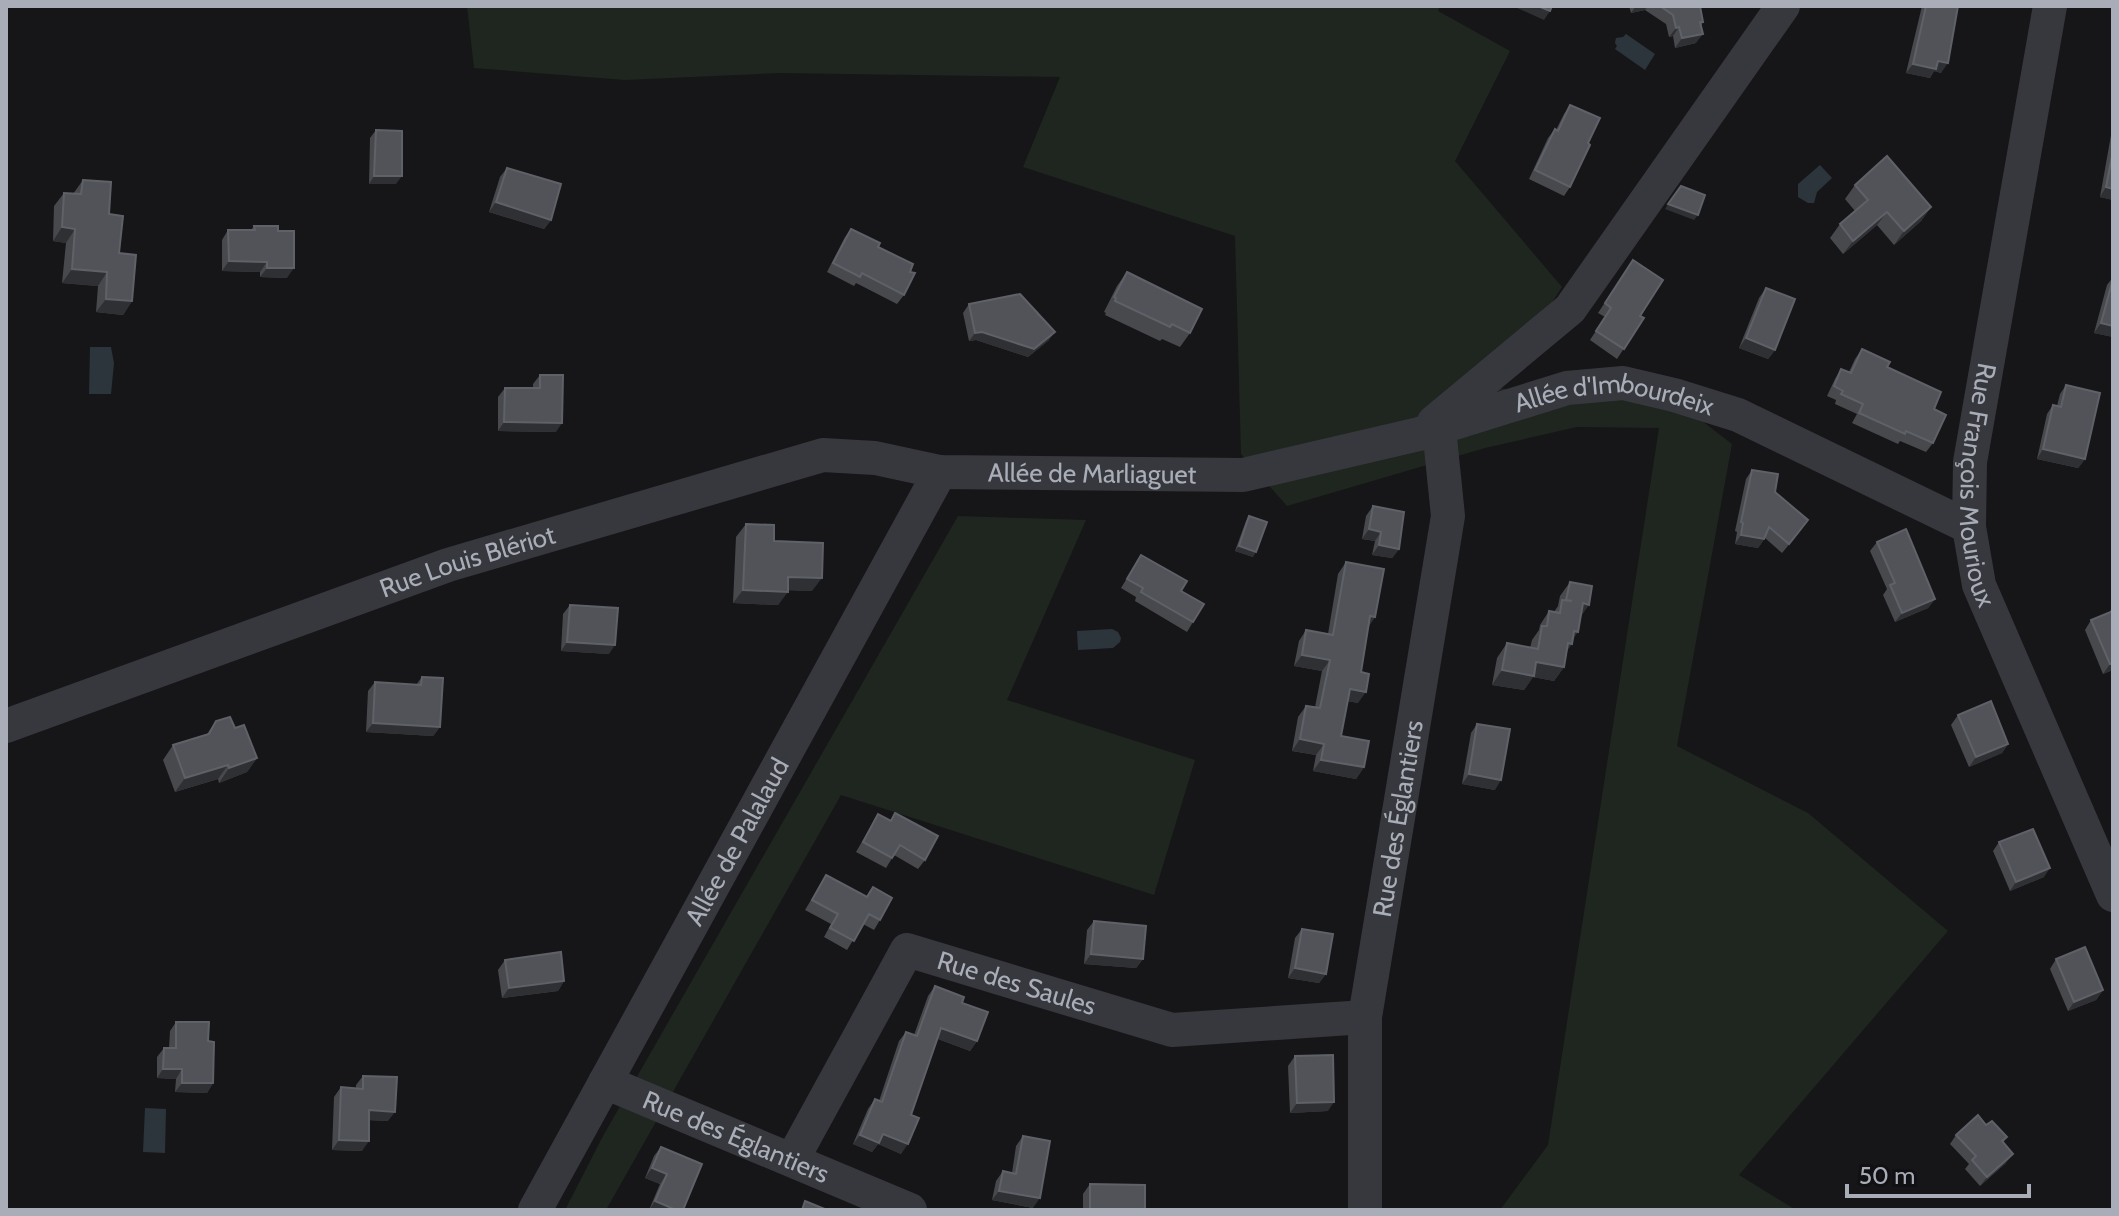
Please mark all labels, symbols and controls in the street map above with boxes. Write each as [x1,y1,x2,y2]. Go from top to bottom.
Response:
street label: Rue François Mourioux [1953,361,2003,613]
street label: Allée d'Imbourdeix [1510,367,1719,423]
street label: Allée de Marliaguet [988,456,1197,491]
street label: Rue Louis Blériot [375,518,559,605]
street label: Rue des Églantiers [1366,718,1430,920]
street label: Allée de Palalaud [678,752,796,931]
street label: Rue des Saules [934,944,1100,1022]
street label: Rue des Églantiers [638,1084,834,1190]
scale bar [1847,1148,2029,1198]
text: 50 m [1859,1161,1915,1190]

